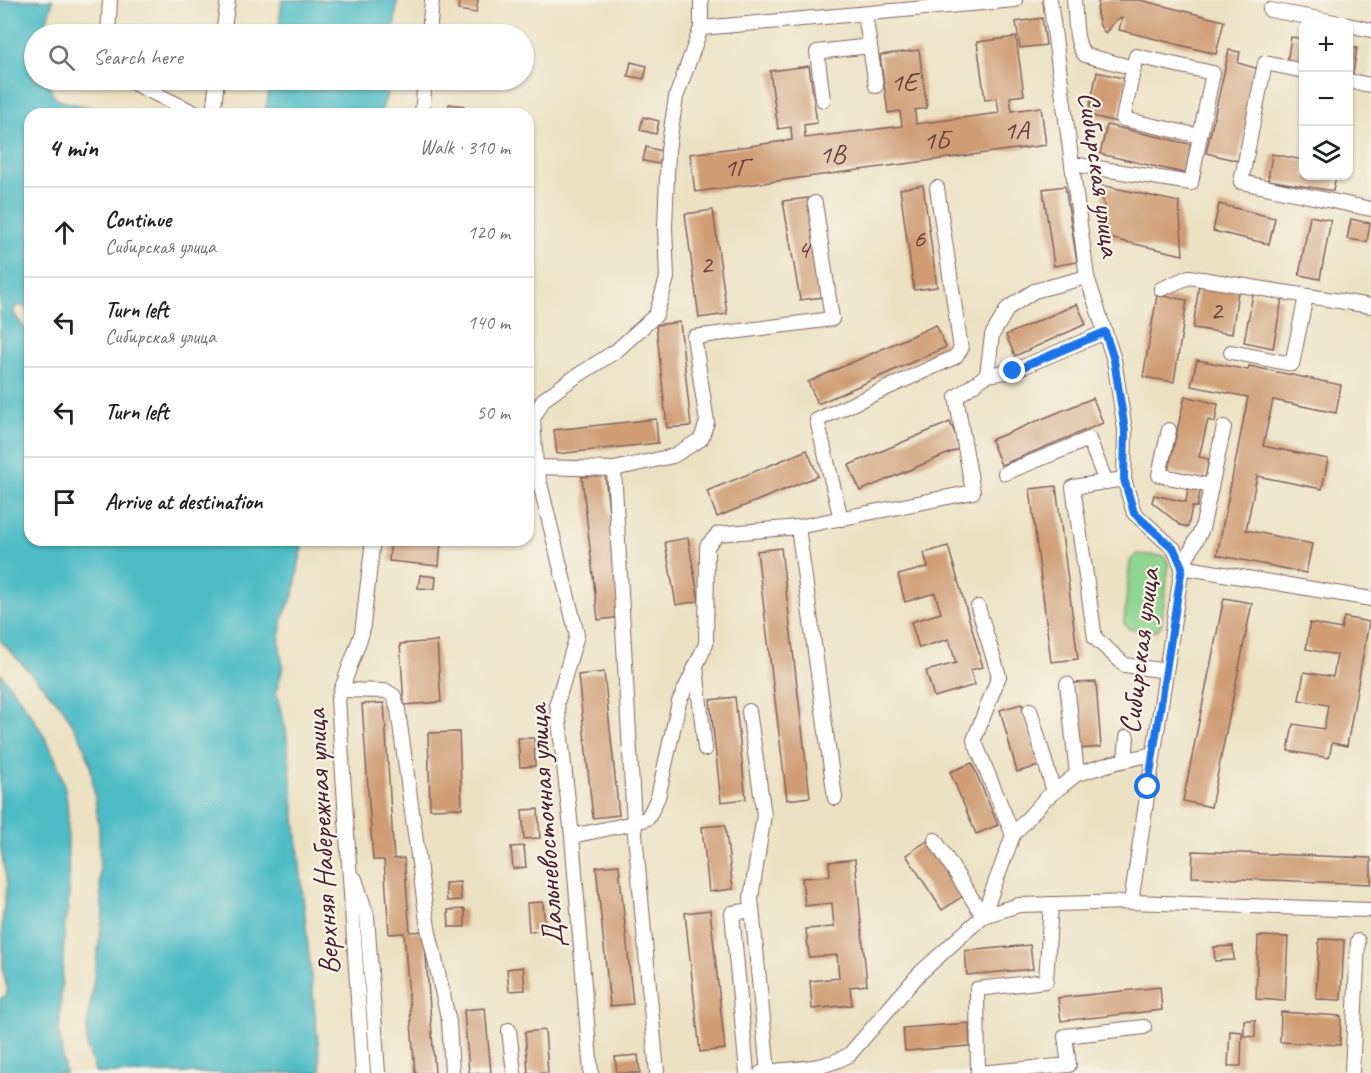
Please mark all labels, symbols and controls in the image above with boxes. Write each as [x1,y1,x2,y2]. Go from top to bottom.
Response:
map controls [1299,18,1353,180]
button: + [1299,18,1353,72]
search box [24,24,534,90]
icon: search [45,41,78,74]
text: Search here [93,43,183,71]
house number: 1Е [891,65,921,99]
button: − [1299,72,1353,126]
street label: Сибирская улица [1070,89,1131,261]
house number: 1А [1003,113,1030,147]
house number: 1Б [923,123,953,157]
button: layers [1299,126,1353,180]
text: 4 min [48,131,98,164]
text: Walk · 310 m [420,135,510,160]
house number: 1В [819,137,847,171]
house number: 1Г [724,150,754,184]
text: Continue [105,206,171,234]
icon: ahead [48,216,81,249]
text: 120 m [467,220,510,245]
house number: 6 [913,221,926,255]
house number: 4 [797,232,812,266]
text: Сибирская улица [105,234,216,259]
house number: 2 [700,247,714,281]
house number: 2 [1210,293,1224,327]
text: Turn left [105,296,169,324]
icon: left [48,306,81,339]
text: 140 m [467,310,510,335]
text: Сибирская улица [105,324,216,349]
route end [999,357,1025,383]
icon: left [48,396,81,429]
text: Turn left [105,398,169,426]
text: 50 m [476,400,510,425]
icon: arrive [48,486,81,519]
text: Arrive at destination [105,488,262,516]
street label: Сибирская улица [1110,564,1168,736]
street label: Дальневосточная улица [517,701,572,949]
street label: Верхняя Набережная улица [296,706,348,976]
route start [1134,773,1160,799]

